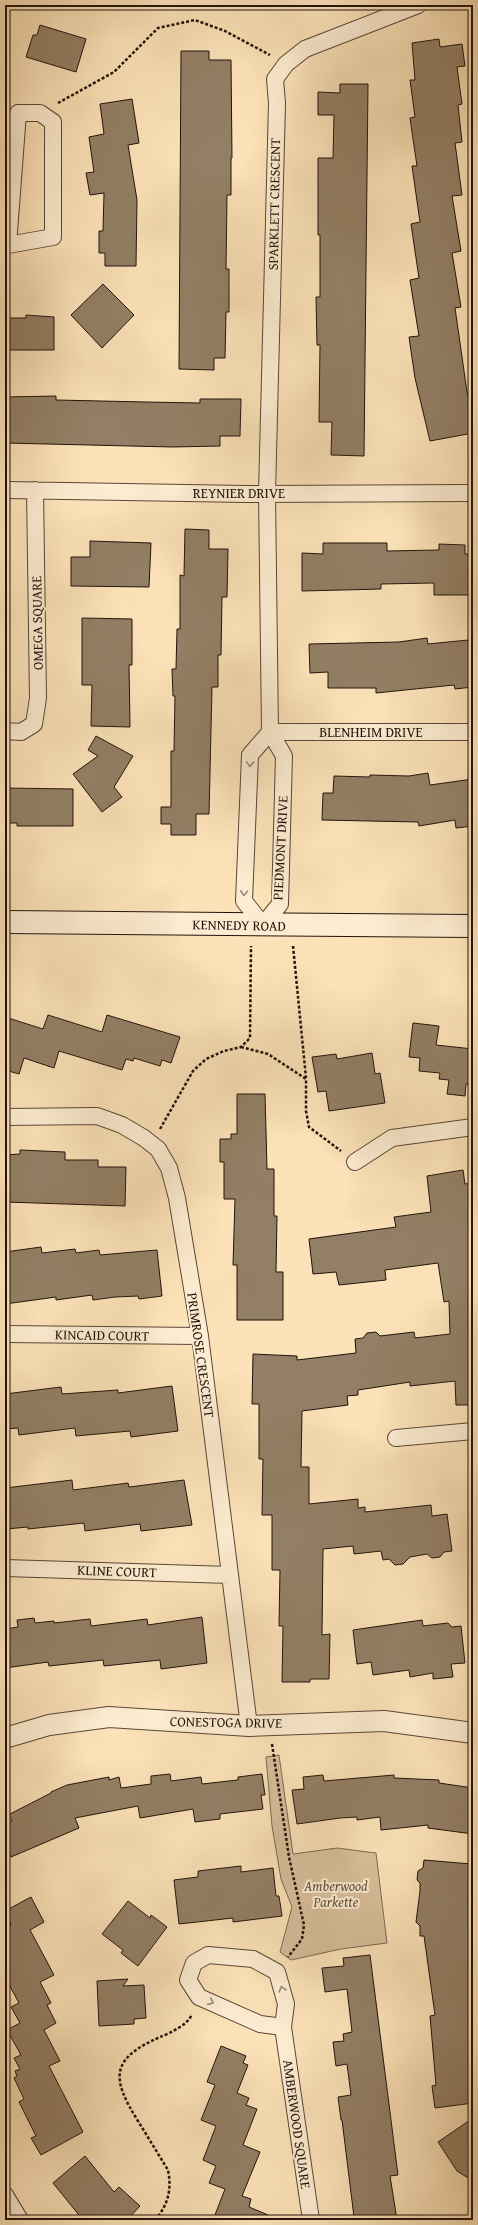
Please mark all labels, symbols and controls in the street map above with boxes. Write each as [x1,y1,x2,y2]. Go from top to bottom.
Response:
street label: SPARKLETT CRESCENT [263,138,285,270]
street label: REYNIER DRIVE [193,483,285,503]
street label: OMEGA SQUARE [26,576,48,670]
street label: BLENHEIM DRIVE [319,722,423,742]
one-way arrow [245,761,254,767]
street label: PIEDMONT DRIVE [267,795,293,901]
one-way arrow [240,890,248,896]
street label: KENNEDY ROAD [192,914,286,936]
street label: PRIMROSE CRESCENT [182,1291,220,1419]
street label: KINCAID COURT [55,1324,149,1346]
street label: KLINE COURT [77,1560,157,1582]
street label: CONESTOGA DRIVE [170,1711,282,1733]
park label: Amberwood Parkette [303,1876,368,1912]
one-way arrow [278,1986,287,1993]
one-way arrow [206,1997,214,2005]
street label: AMBERWOOD SQUARE [278,2058,316,2190]

